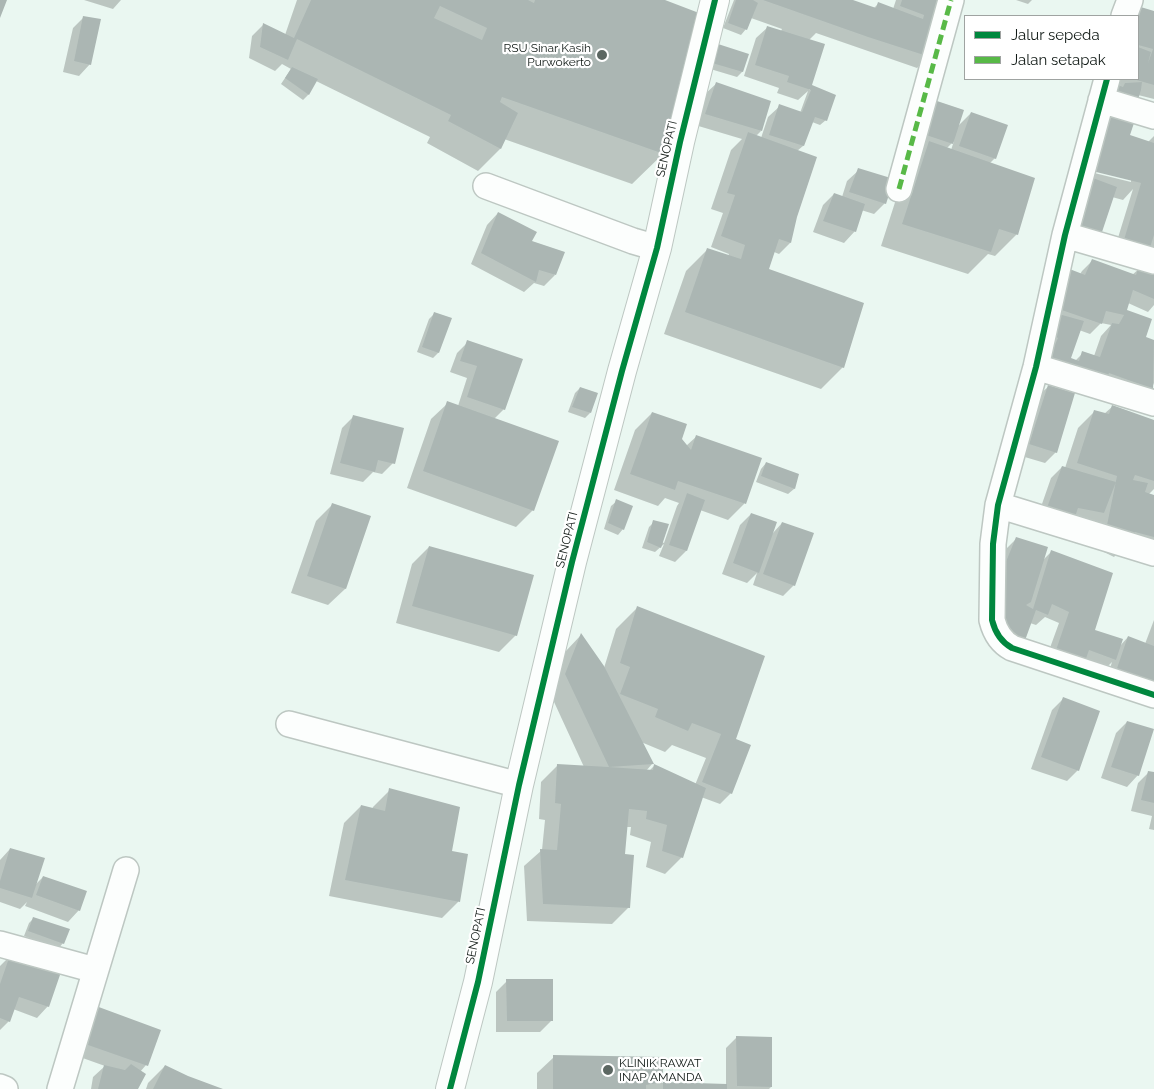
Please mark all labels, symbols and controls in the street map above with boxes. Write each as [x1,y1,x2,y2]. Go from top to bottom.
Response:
legend [964,15,1139,80]
text: Jalur sepeda [1011,26,1100,44]
place label: RSU Sinar Kasih Purwokerto [503,41,591,69]
marker: RSU Sinar Kasih Purwokerto [595,48,609,62]
text: Jalan setapak [1011,51,1106,69]
street label: SENOPATI [654,119,680,179]
street label: SENOPATI [553,510,581,570]
street label: SENOPATI [463,906,489,966]
place label: KLINIK RAWAT INAP AMANDA [619,1056,702,1084]
marker: KLINIK RAWAT INAP AMANDA [601,1063,615,1077]

